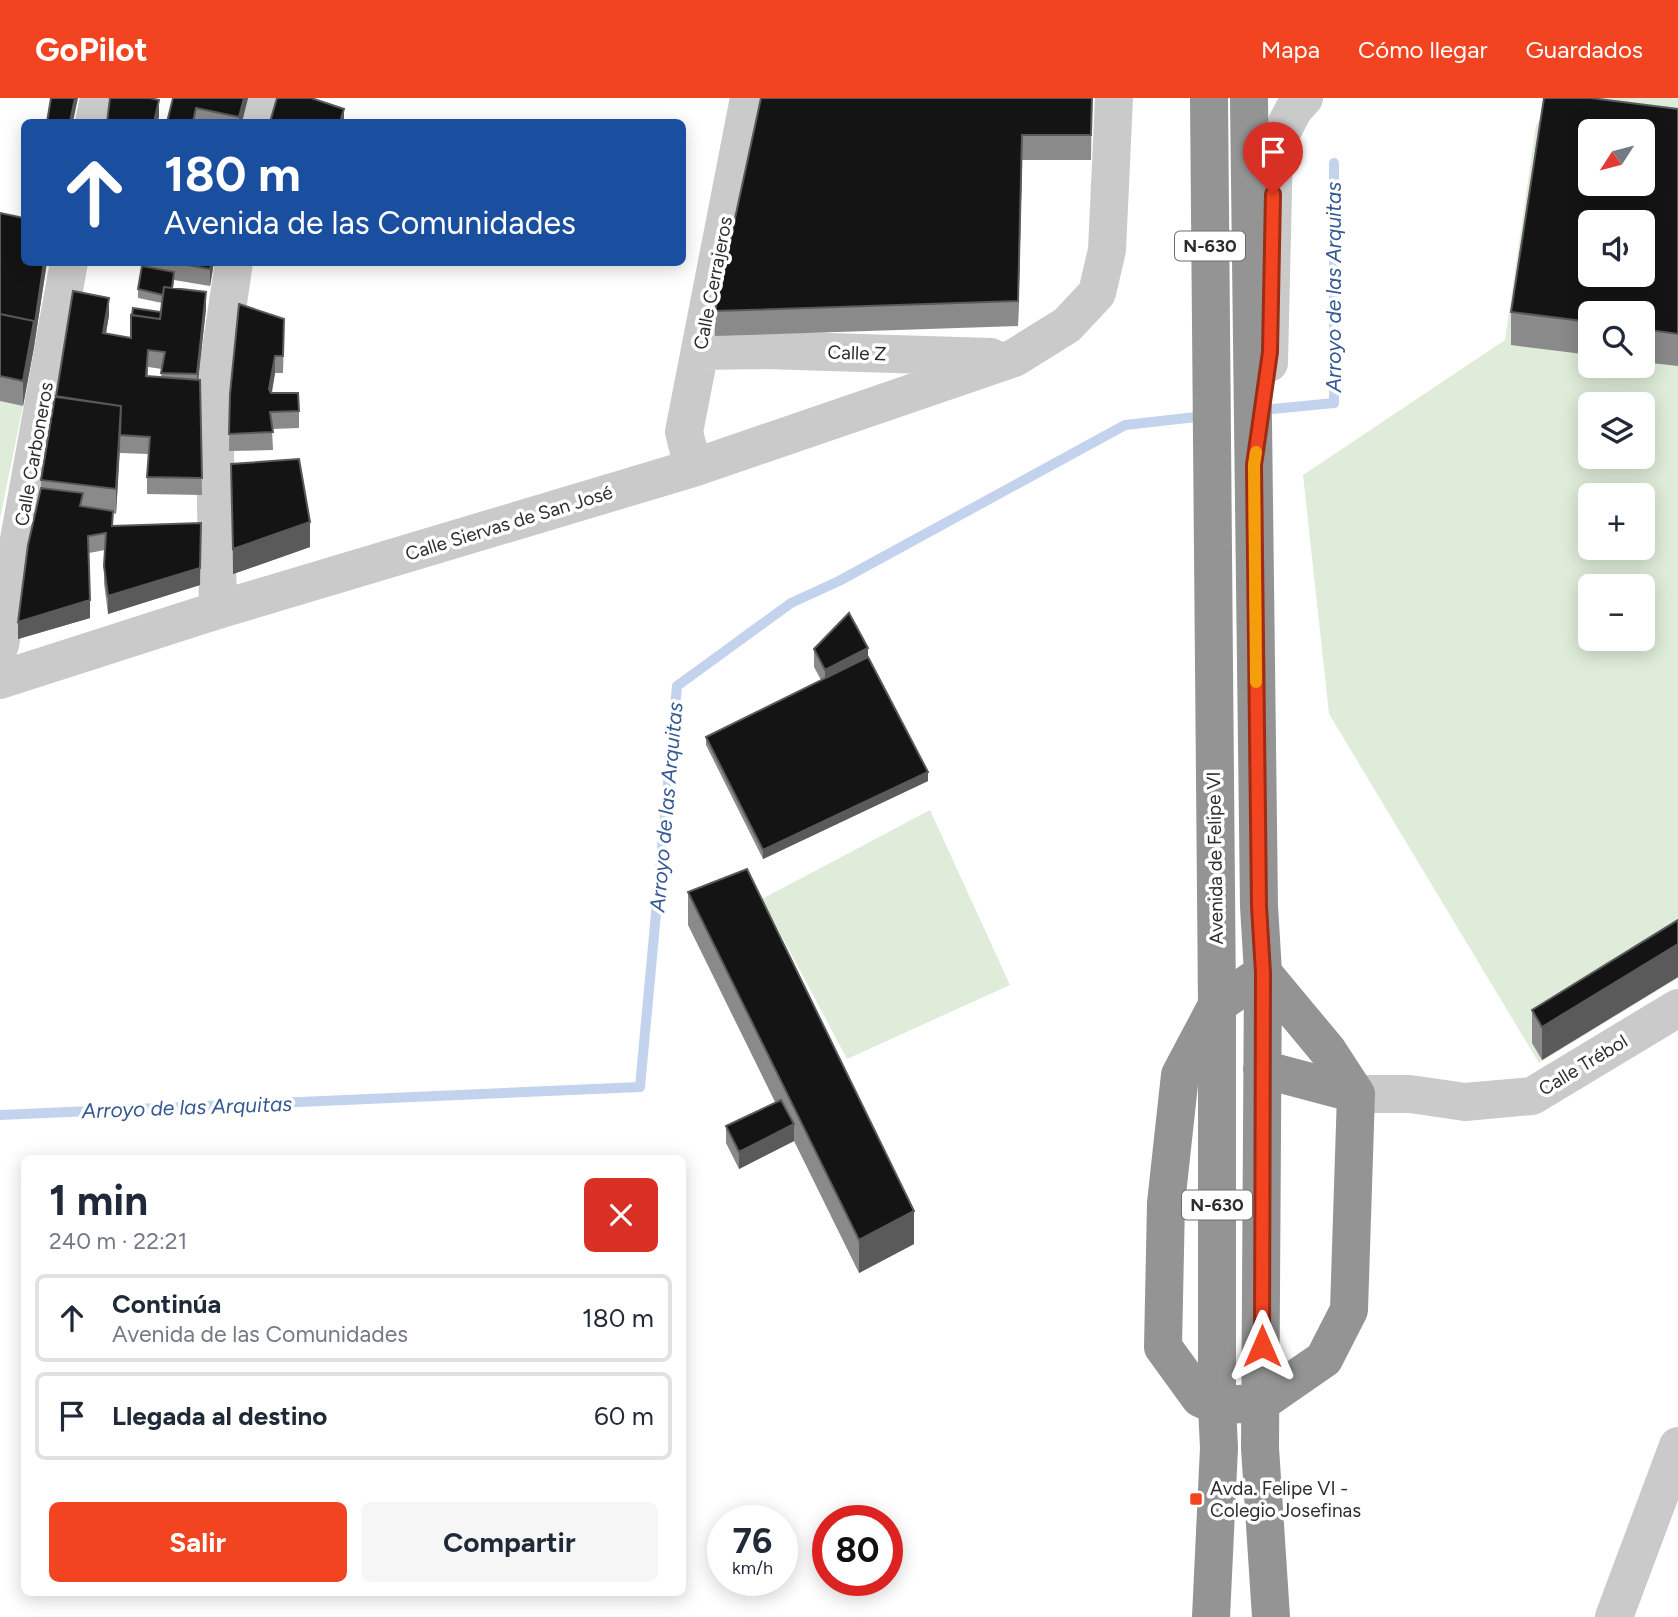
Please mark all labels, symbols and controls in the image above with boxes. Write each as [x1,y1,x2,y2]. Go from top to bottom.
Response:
text: GoPilot [35,30,148,69]
text: Mapa [1261,35,1320,64]
text: Cómo llegar [1358,35,1488,64]
text: Guardados [1526,35,1643,64]
north arrow [1578,119,1656,196]
map controls [1578,119,1655,651]
pin [1243,122,1303,194]
icon: arrive [1254,133,1292,171]
text: 180 m [164,144,301,203]
icon: ahead [49,147,140,238]
water label: Arroyo de las Arquitas [1321,182,1346,393]
text: Avenida de las Comunidades [164,204,576,242]
button: sound [1578,210,1655,287]
street label: Calle Cerrajeros [689,214,737,352]
road number: N-630 [1175,232,1245,260]
button: search [1578,301,1655,378]
street label: Calle Z [827,340,887,366]
street label: Calle Carboneros [10,380,58,528]
button: layers [1578,392,1655,469]
street label: Calle Siervas de San José [403,480,615,566]
button: + [1578,483,1655,560]
button: − [1578,574,1655,651]
water label: Arroyo de las Arquitas [644,701,688,914]
street label: Avenida de Felipe VI [1202,771,1228,945]
street label: Calle Trébol [1534,1029,1632,1101]
water label: Arroyo de las Arquitas [80,1091,293,1123]
text: 1 min [49,1175,148,1226]
button: close [584,1178,658,1252]
road number: N-630 [1182,1190,1252,1220]
text: 240 m · 22:21 [49,1227,187,1255]
text: Continúa [112,1288,221,1320]
icon: ahead [53,1299,91,1337]
text: 180 m [582,1302,654,1334]
position arrow [1225,1309,1299,1383]
text: Avenida de las Comunidades [112,1320,408,1348]
icon: arrive [53,1397,91,1435]
text: Llegada al destino [112,1400,327,1432]
text: 60 m [594,1400,654,1432]
place label: Avda. Felipe VI - Colegio Josefinas [1210,1477,1361,1522]
marker: Avda. Felipe VI - Colegio Josefinas [1188,1491,1204,1507]
button: Salir [49,1502,347,1582]
button: Compartir [361,1502,658,1582]
speed limit sign: 80 [812,1505,903,1596]
text: 76 [733,1520,772,1562]
text: km/h [732,1557,773,1579]

